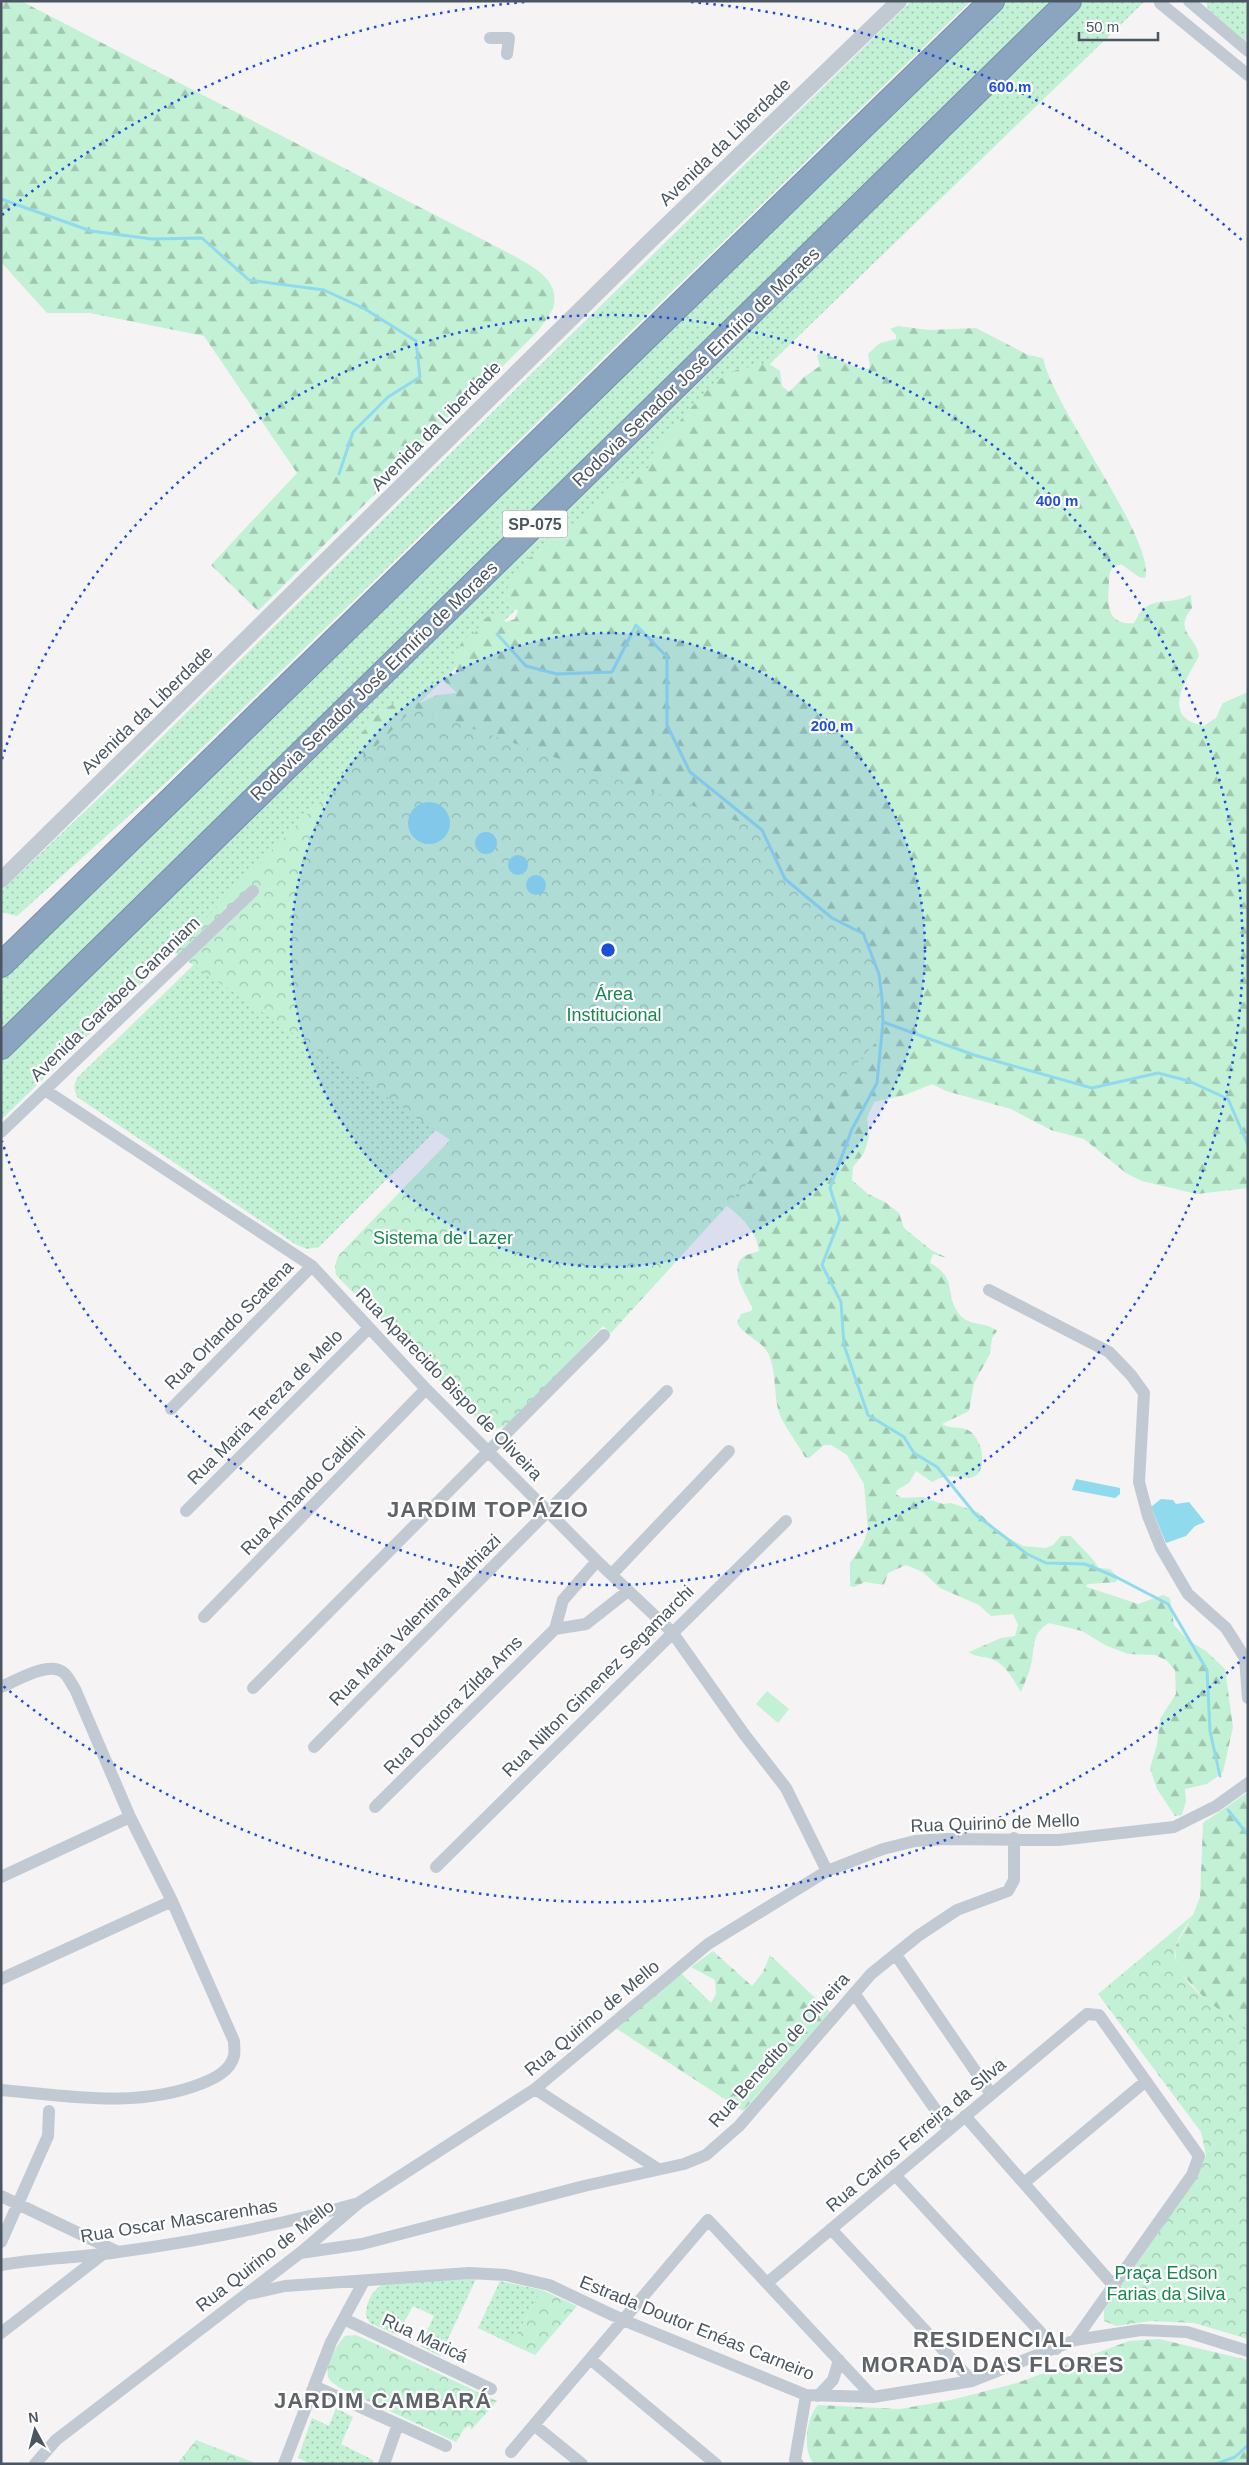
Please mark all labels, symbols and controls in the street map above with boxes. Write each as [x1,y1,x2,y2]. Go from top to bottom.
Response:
scale bar [1079,10,1158,42]
text: 50 m [1086,18,1119,35]
street label: Avenida da Liberdade [655,74,795,210]
text: 600 m [989,78,1031,95]
street label: Rodovia Senador José Ermírio de Moraes [569,243,823,491]
street label: Avenida da Liberdade [367,357,505,495]
text: 400 m [1036,492,1078,509]
road number: SP-075 [502,510,568,538]
street label: Rodovia Senador José Ermírio de Moraes [247,557,501,805]
street label: Avenida da Liberdade [77,642,217,778]
text: 200 m [811,717,853,734]
street label: Avenida Garabed Gananiam [26,913,204,1085]
centre of rings [599,941,617,959]
park label: Área Institucional [566,984,662,1025]
park label: Sistema de Lazer [373,1228,513,1248]
street label: Rua Orlando Scatena [161,1256,298,1393]
street label: Rua Aparecido Bispo de Oliveira [352,1284,547,1485]
street label: Rua Maria Tereza de Melo [183,1325,347,1489]
street label: Rua Armando Caldini [237,1423,369,1559]
district label: JARDIM TOPÁZIO [387,1497,589,1522]
street label: Rua Maria Valentina Mathiazi [325,1530,505,1710]
street label: Rua Nilton Gimenez Segamarchi [498,1581,698,1781]
street label: Rua Doutora Zilda Arns [380,1632,526,1778]
street label: Rua Quirino de Mello [910,1810,1080,1836]
street label: Rua Quirino de Mello [521,1956,663,2080]
street label: Rua Benedito de Oliveira [705,1968,854,2131]
street label: Rua Carlos Ferreira da SIlva [822,2053,1011,2216]
street label: Rua Oscar Mascarenhas [79,2196,279,2246]
street label: Rua Quirino de Mello [192,2196,338,2316]
park label: Praça Edson Farias da Silva [1106,2263,1227,2304]
street label: Estrada Doutor Enéas Carneiro [577,2272,817,2384]
street label: Rua Maricá [379,2309,472,2367]
district label: RESIDENCIAL MORADA DAS FLORES [861,2327,1125,2377]
district label: JARDIM CAMBARÁ [274,2388,492,2413]
north arrow [10,2405,60,2455]
text: N [27,2409,39,2426]

